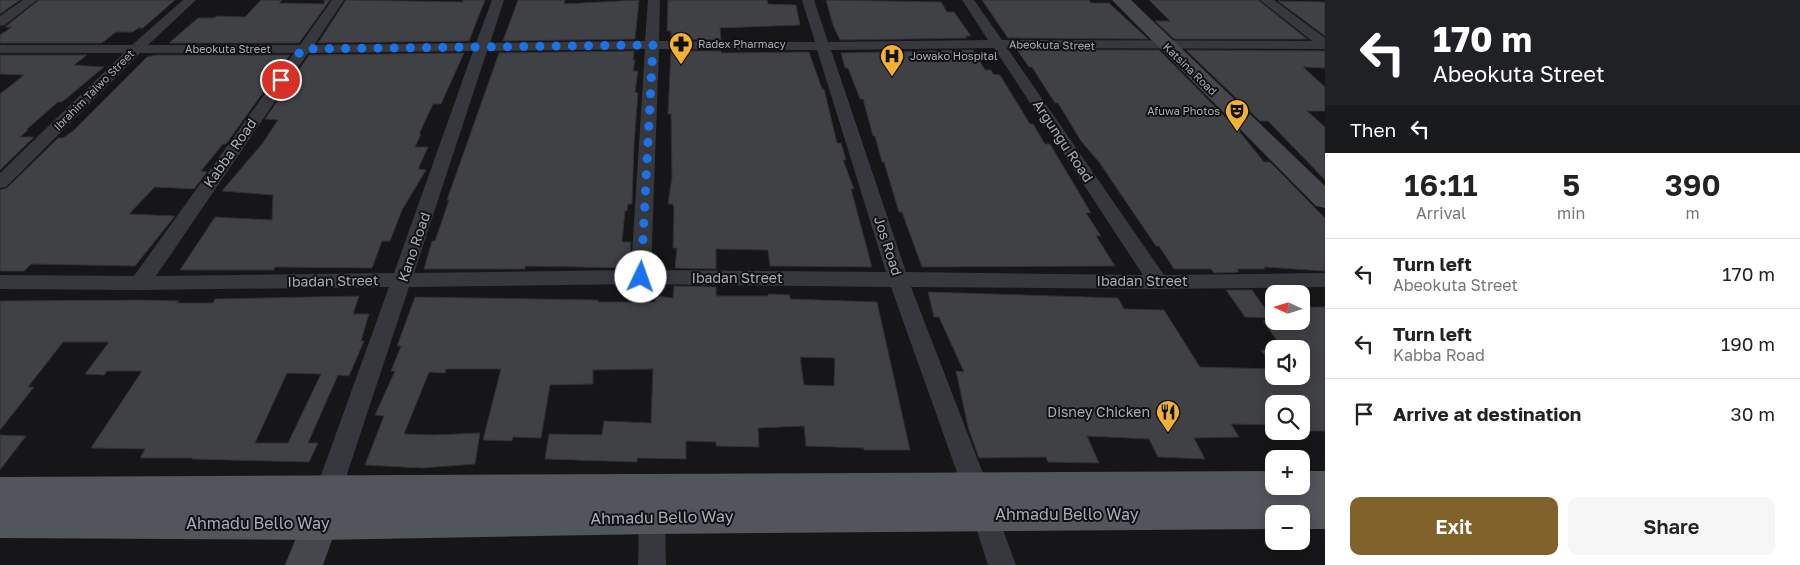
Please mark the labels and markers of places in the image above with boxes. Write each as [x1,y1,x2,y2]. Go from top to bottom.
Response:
pharmacy icon: Radex Pharmacy [668,31,694,65]
place label: Radex Pharmacy [698,37,786,50]
hospital icon: Jowako Hospital [879,43,905,77]
place label: Jowako Hospital [910,49,998,62]
pin [260,59,302,101]
theatre icon: Afuwa Photos [1224,98,1250,132]
place label: Afuwa Photos [1147,104,1220,117]
restaurant icon: Disney Chicken [1155,399,1181,433]
place label: Disney Chicken [1047,403,1150,420]

